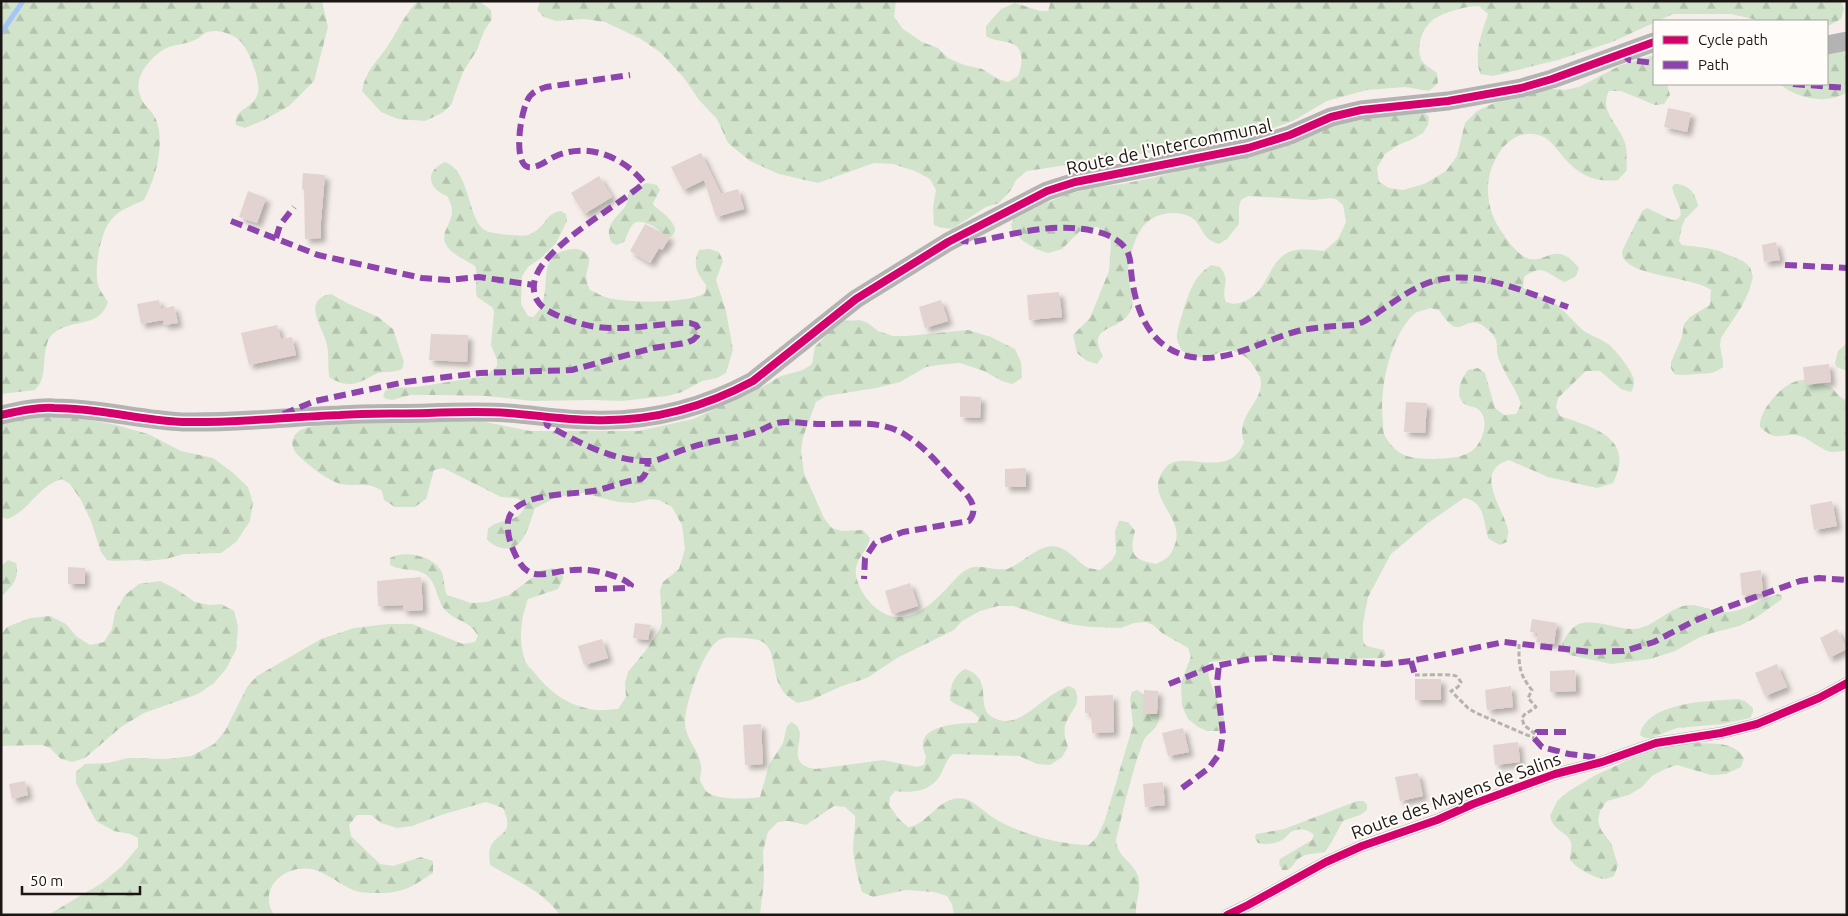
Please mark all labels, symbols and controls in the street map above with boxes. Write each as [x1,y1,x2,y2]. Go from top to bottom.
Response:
legend [1653,20,1828,85]
text: Cycle path [1698,31,1768,48]
text: Path [1698,56,1729,73]
street label: Route de l'Intercommunal [1064,114,1274,178]
street label: Route des Mayens de Salins [1348,748,1563,842]
scale bar [22,864,140,896]
text: 50 m [30,872,63,889]

